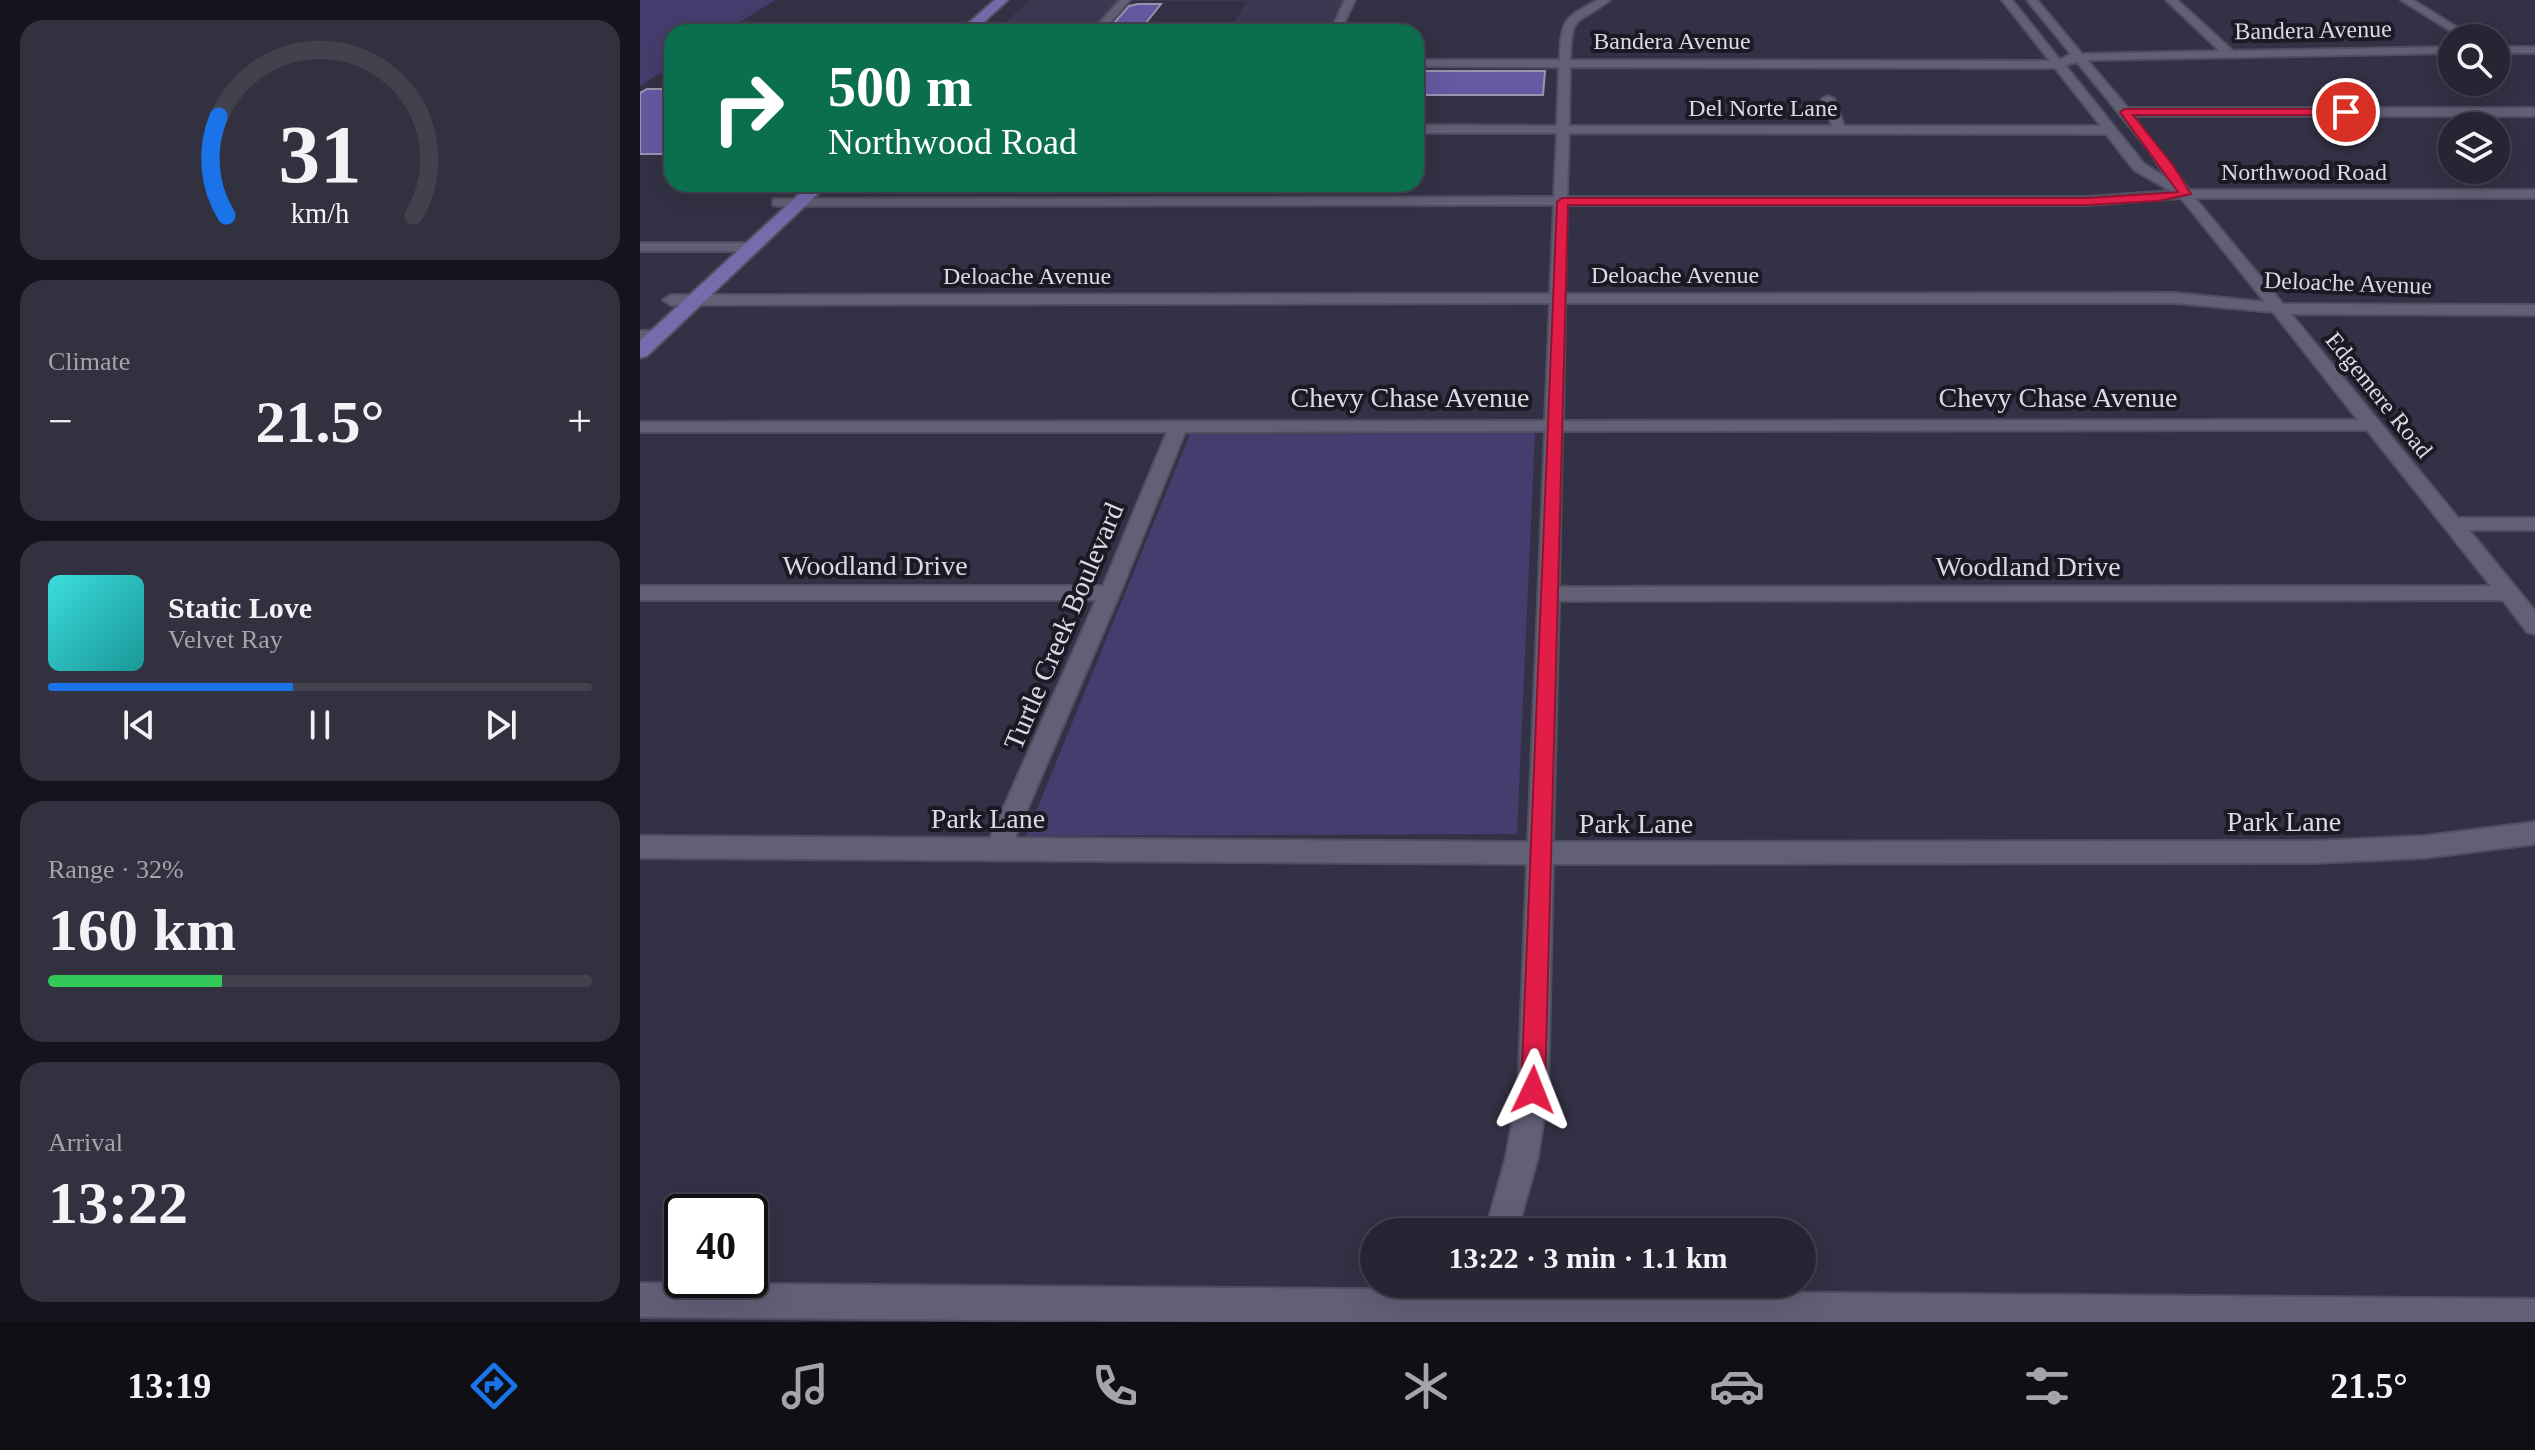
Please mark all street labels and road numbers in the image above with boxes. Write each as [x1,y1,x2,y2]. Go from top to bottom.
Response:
street label: Bandera Avenue [2234,16,2392,44]
street label: Bandera Avenue [1593,28,1751,54]
street label: Del Norte Lane [1688,95,1838,121]
street label: Northwood Road [2221,159,2387,185]
street label: Deloache Avenue [1591,262,1759,288]
street label: Deloache Avenue [943,263,1111,289]
street label: Deloache Avenue [2264,267,2432,299]
street label: Edgemere Road [2320,327,2438,463]
street label: Chevy Chase Avenue [1291,382,1529,413]
street label: Chevy Chase Avenue [1939,382,2177,413]
street label: Turtle Creek Boulevard [997,498,1129,754]
street label: Woodland Drive [782,550,968,581]
street label: Woodland Drive [1935,551,2121,582]
street label: Park Lane [931,803,1045,834]
street label: Park Lane [2227,806,2341,837]
street label: Park Lane [1579,808,1693,839]

